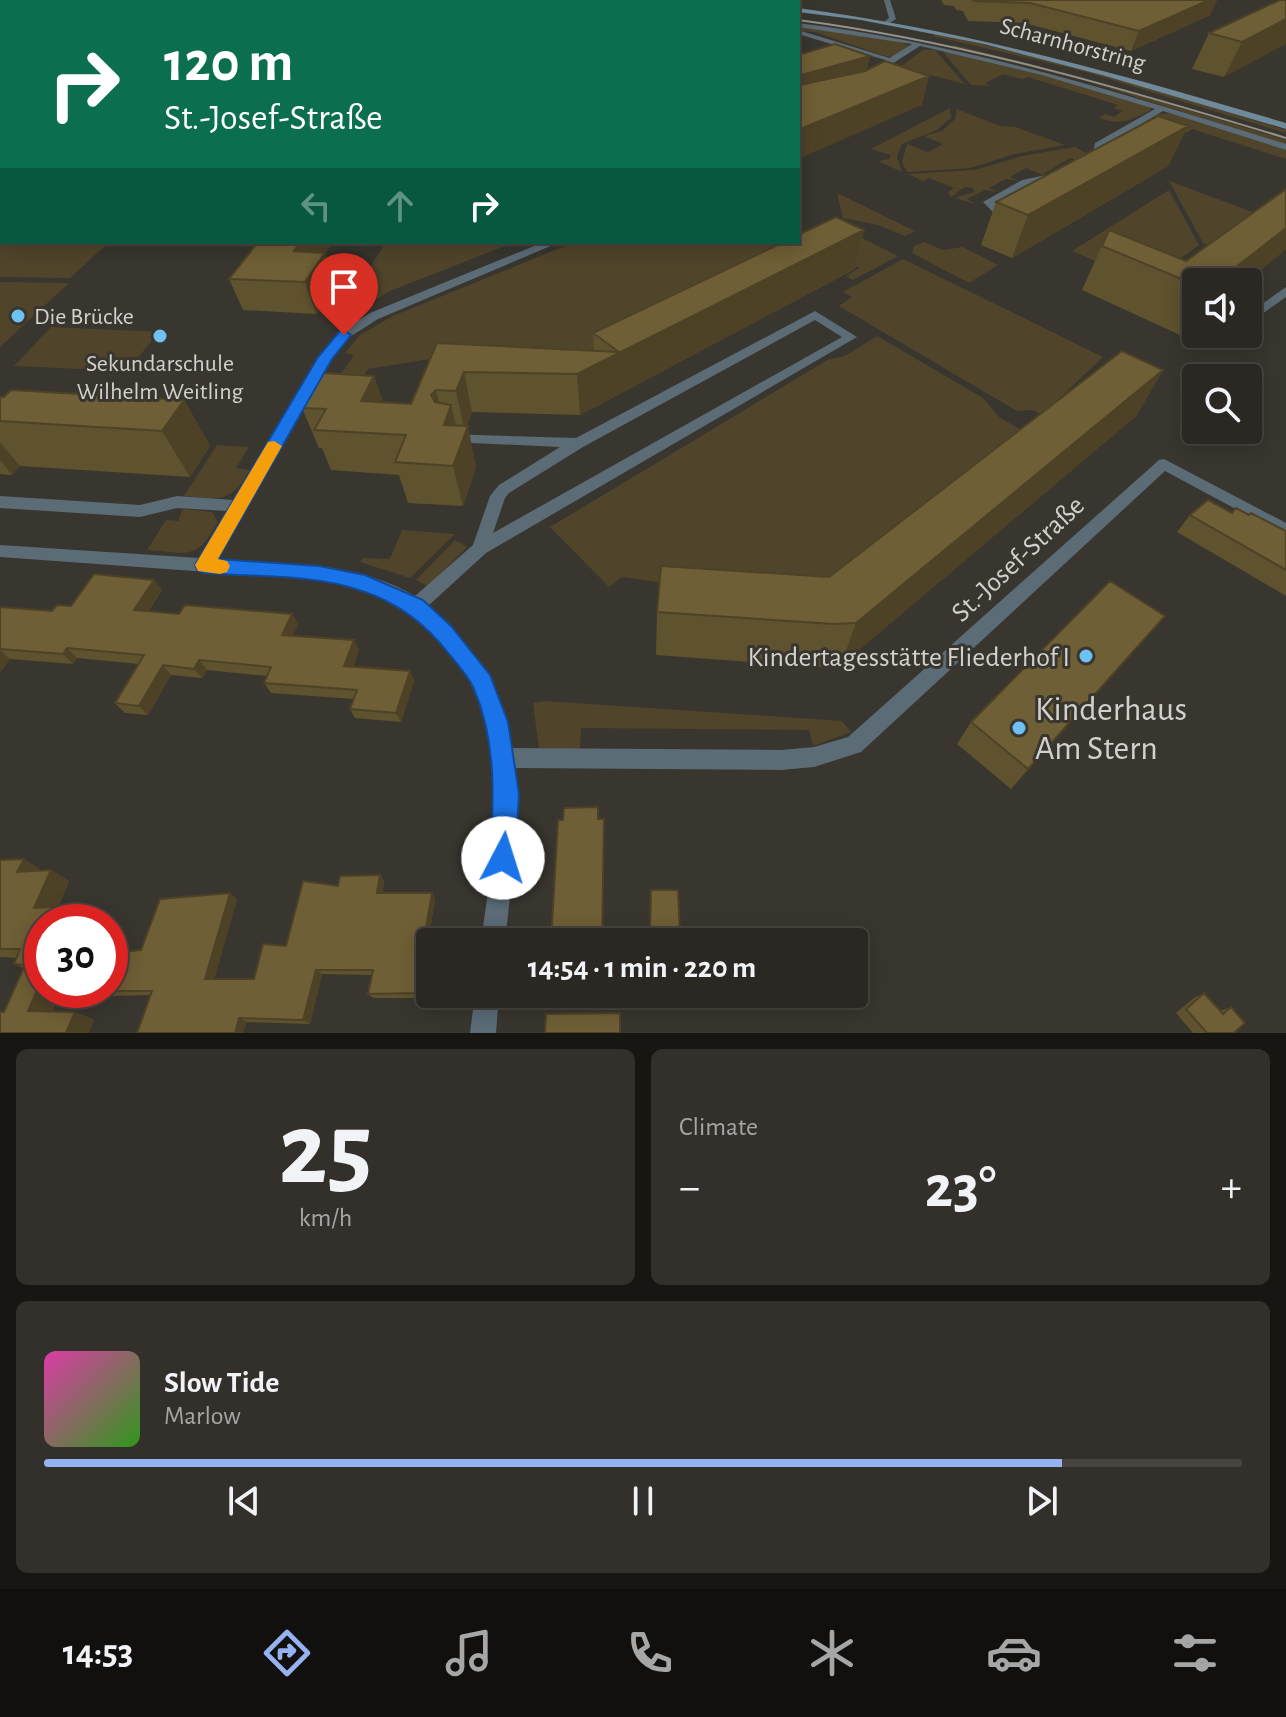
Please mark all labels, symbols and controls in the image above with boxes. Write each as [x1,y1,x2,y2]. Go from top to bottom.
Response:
street label: Scharnhorstring [997,14,1148,76]
icon: right [32,32,136,136]
text: 120 m [164,35,293,91]
text: St.-Josef-Straße [164,100,382,136]
icon: left [294,184,338,228]
icon: ahead [378,184,422,228]
icon: right [462,184,506,228]
pin [310,253,378,335]
icon: arrive [322,265,366,309]
map controls [1182,268,1262,444]
button: sound [1182,268,1262,348]
place label: Die Brücke [34,305,134,329]
marker: Die Brücke [9,307,27,325]
marker: Sekundarschule Wilhelm Weitling [151,327,169,345]
place label: Sekundarschule Wilhelm Weitling [77,352,244,404]
button: search [1182,364,1262,444]
street label: St.-Josef-Straße [947,491,1090,628]
place label: Kindertagesstätte Fliederhof I [747,644,1070,672]
marker: Kindertagesstätte Fliederhof I [1077,647,1095,665]
place label: Kinderhaus Am Stern [1035,693,1187,766]
marker: Kinderhaus Am Stern [1010,719,1028,737]
position arrow [461,816,545,900]
speed limit sign: 30 [24,904,128,1008]
text: 14:54 · 1 min · 220 m [528,953,756,983]
text: 25 [279,1099,372,1203]
text: Climate [679,1114,758,1140]
text: 23° [925,1158,996,1218]
text: − [679,1166,700,1210]
text: + [1221,1166,1242,1210]
text: km/h [299,1205,352,1231]
text: Slow Tide [164,1368,279,1398]
text: Marlow [164,1403,241,1429]
icon: previous [222,1479,266,1523]
icon: pause [621,1479,665,1523]
icon: next [1020,1479,1064,1523]
icon: directions [259,1625,315,1681]
icon: music [441,1625,497,1681]
icon: phone [622,1625,678,1681]
icon: climate [804,1625,860,1681]
icon: car [986,1625,1042,1681]
icon: filters [1167,1625,1223,1681]
text: 14:53 [63,1635,133,1671]

